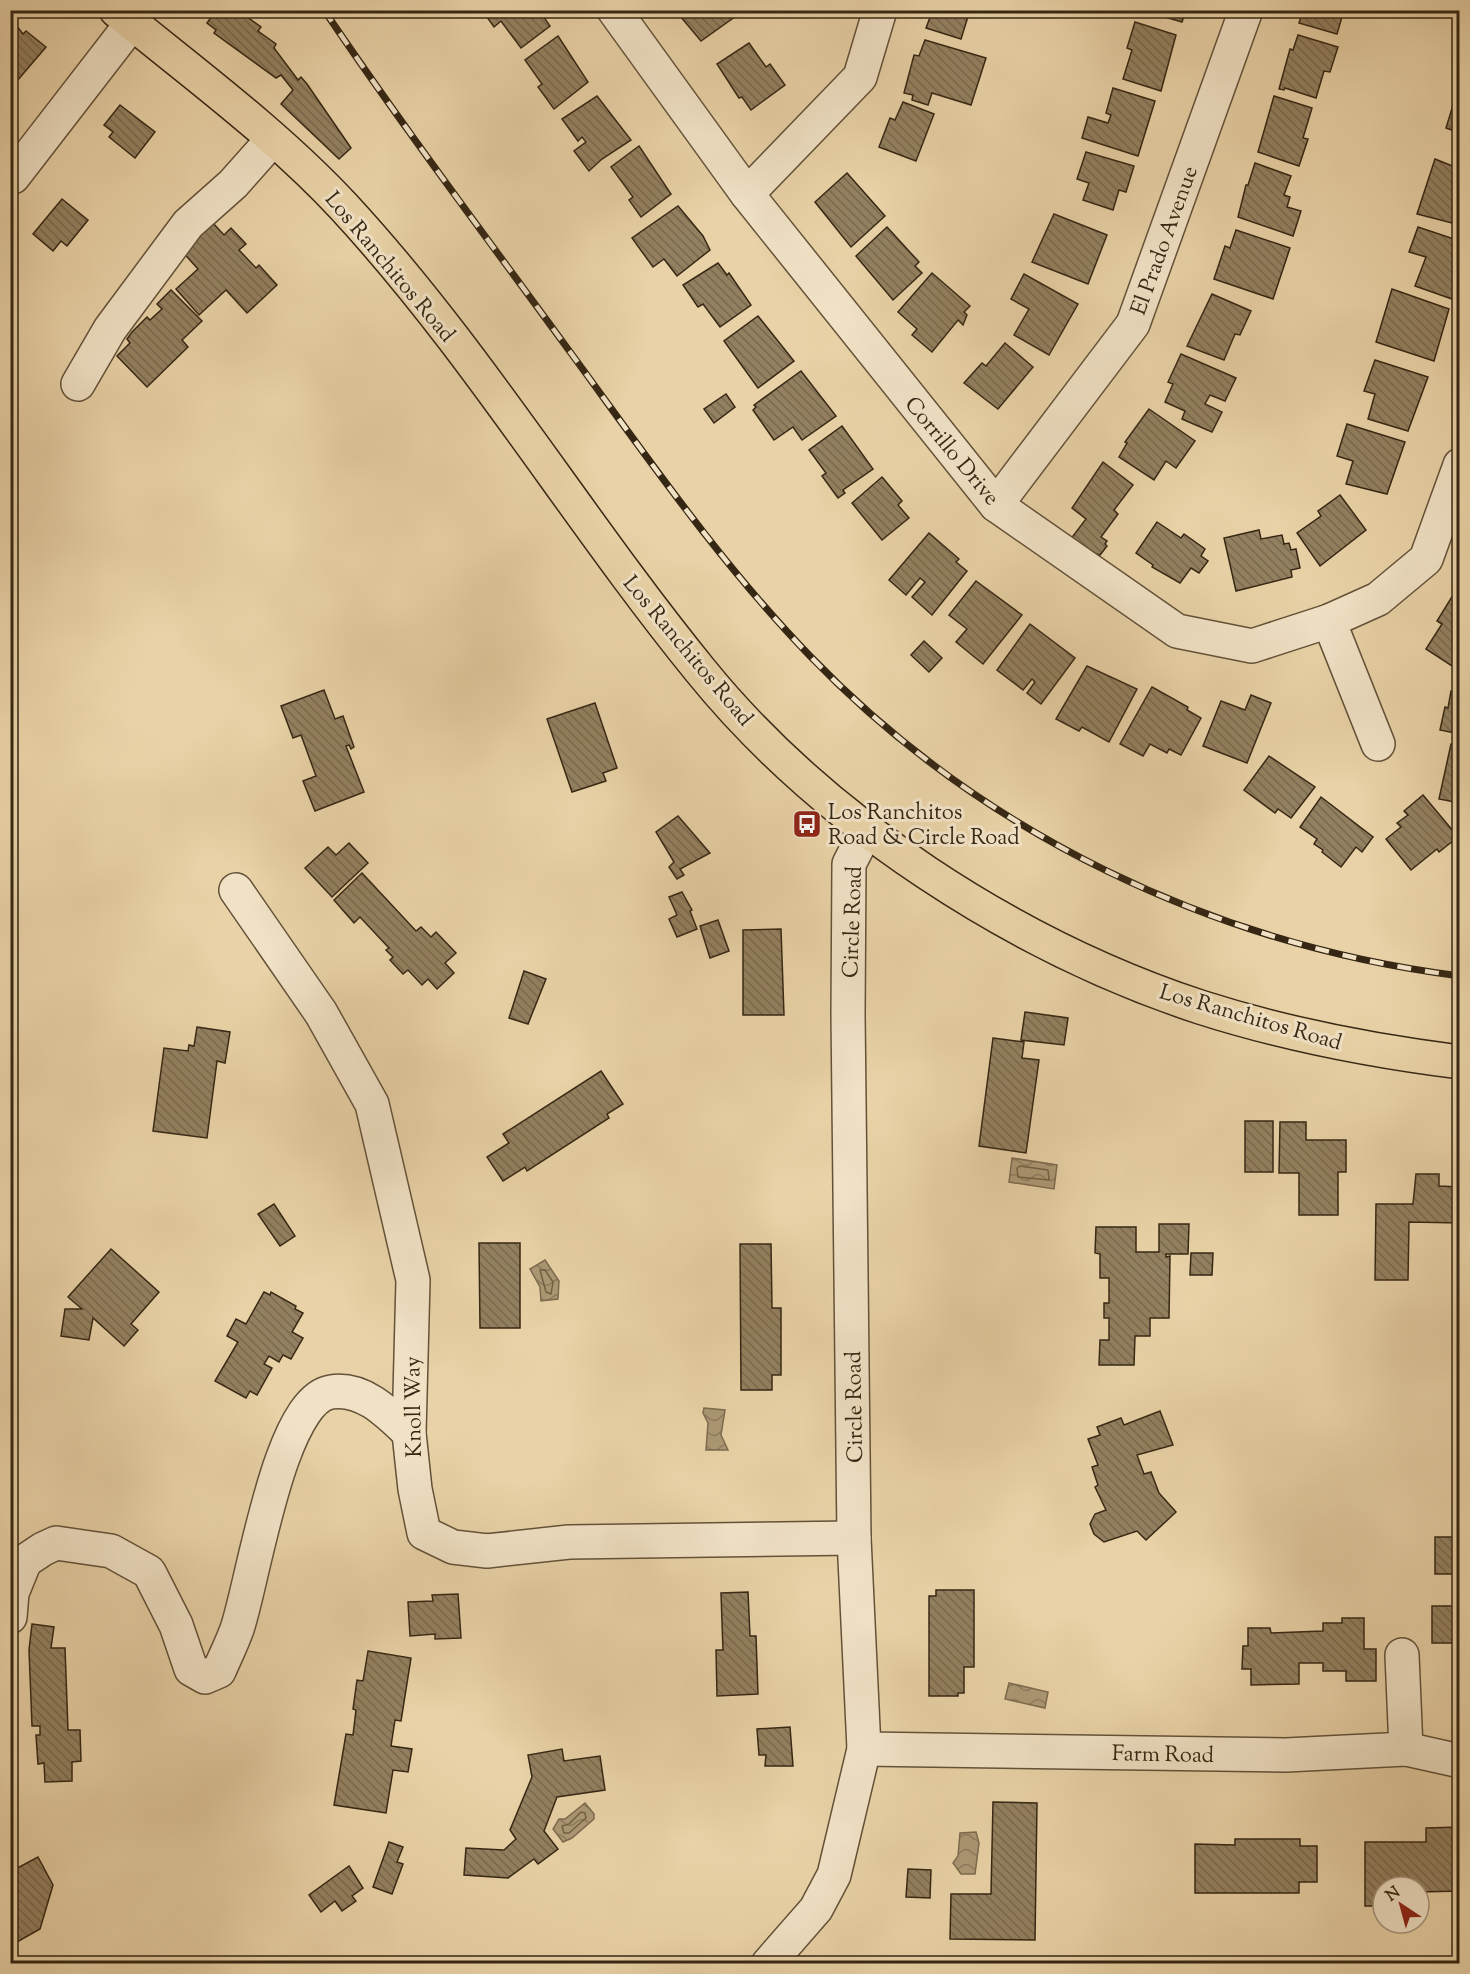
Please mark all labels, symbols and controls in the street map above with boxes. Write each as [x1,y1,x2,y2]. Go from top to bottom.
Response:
street label: El Prado Avenue [1124,162,1208,320]
street label: Los Ranchitos Road [316,185,462,350]
street label: Corrillo Drive [896,390,1006,513]
street label: Los Ranchitos Road [614,569,760,734]
place label: Los Ranchitos Road & Circle Road [828,798,1020,855]
bus stop icon: Los Ranchitos Road & Circle Road [791,808,823,840]
street label: Circle Road [836,866,872,979]
street label: Los Ranchitos Road [1155,978,1345,1060]
street label: Circle Road [839,1351,873,1463]
street label: Knoll Way [398,1356,432,1458]
street label: Farm Road [1112,1739,1214,1773]
north arrow [1371,1875,1431,1935]
text: N [1382,1882,1406,1908]

